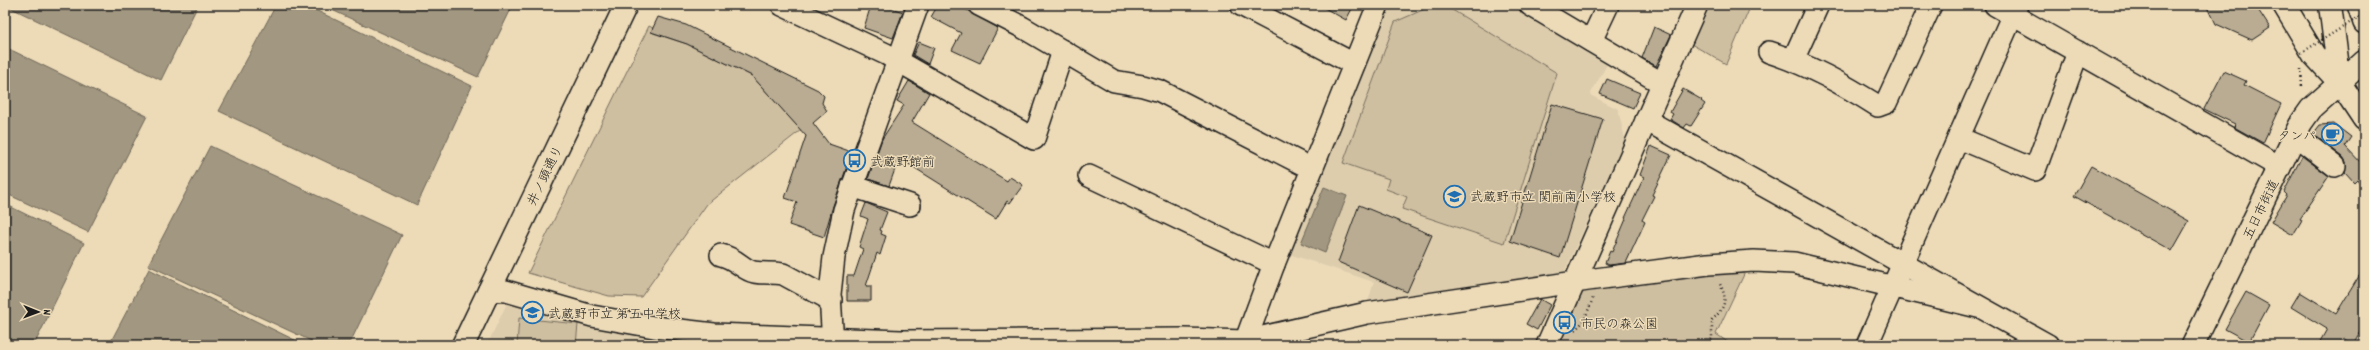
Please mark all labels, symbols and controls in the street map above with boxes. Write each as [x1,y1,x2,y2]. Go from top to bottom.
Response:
cafe icon: タンパ [2319,122,2345,148]
place label: タンパ [2278,128,2316,147]
street label: 井ノ頭通り [523,143,569,209]
bus stop icon: 武蔵野館前 [841,148,867,174]
place label: 武蔵野館前 [870,154,935,173]
street label: 五日市街道 [2239,177,2285,243]
school or university icon: 武蔵野市立 関前南小学校 [1441,183,1467,209]
place label: 武蔵野市立 関前南小学校 [1470,189,1616,208]
north arrow [18,292,58,332]
school or university icon: 武蔵野市立 第五中学校 [520,300,546,326]
place label: 武蔵野市立 第五中学校 [548,306,681,325]
text: N [38,309,54,316]
bus stop icon: 市民の森公園 [1552,310,1578,336]
place label: 市民の森公園 [1580,316,1658,335]

